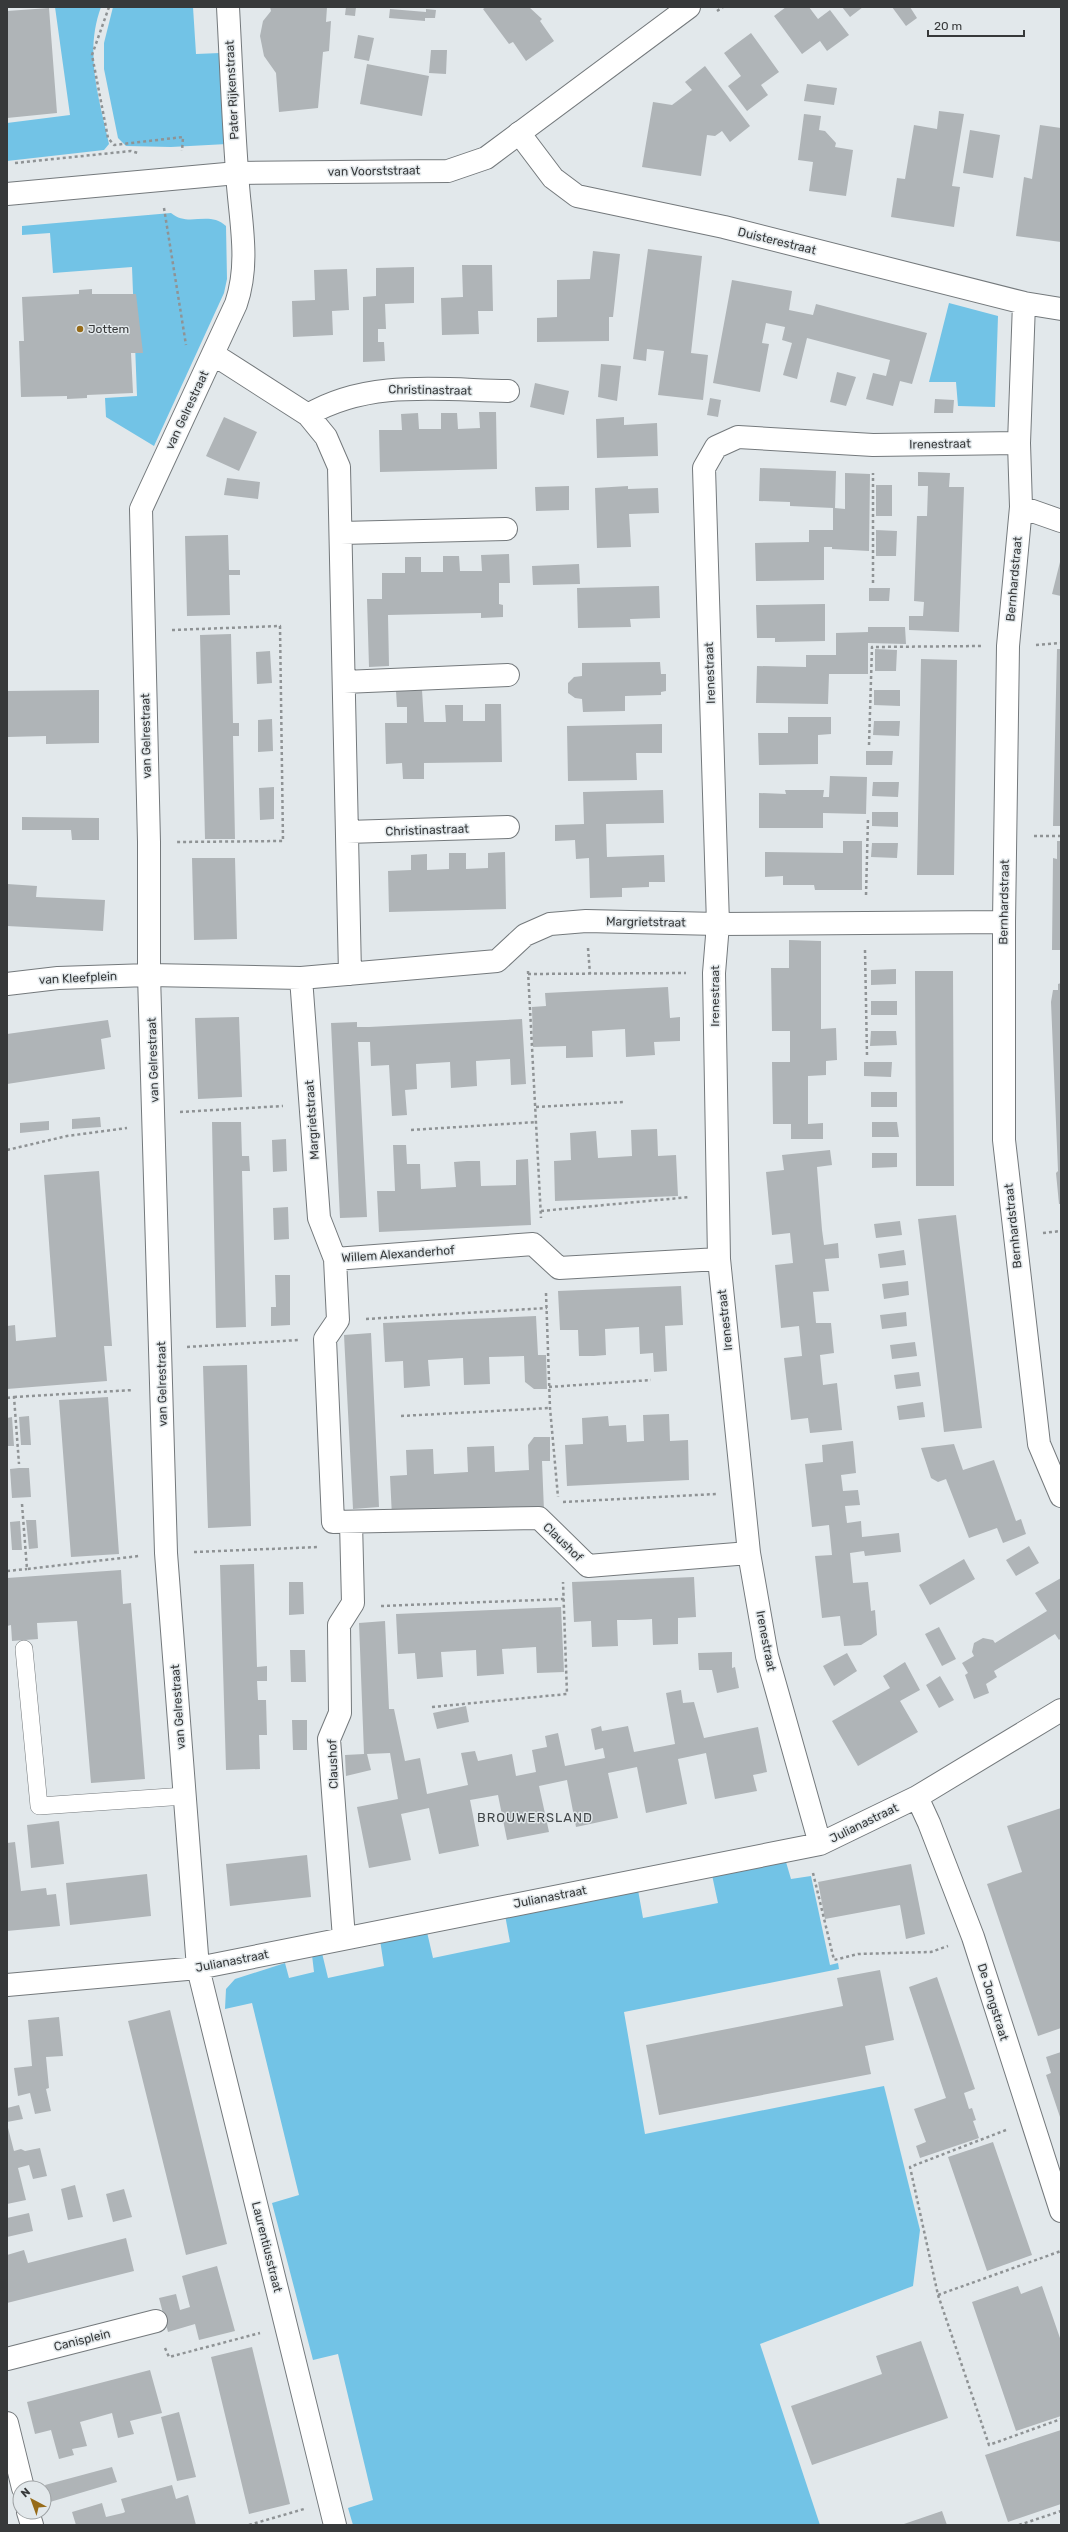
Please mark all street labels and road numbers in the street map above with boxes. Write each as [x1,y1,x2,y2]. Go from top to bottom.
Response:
street label: Pater Rijkenstraat [222,40,242,140]
street label: van Voorststraat [328,163,421,179]
street label: Duisterestraat [736,225,818,258]
street label: van Gelrestraat [163,368,212,452]
street label: Christinastraat [388,382,472,398]
street label: Irenestraat [909,436,971,452]
street label: Bernhardstraat [1003,536,1025,622]
street label: Irenestraat [702,642,718,704]
street label: van Gelrestraat [138,693,154,779]
street label: Christinastraat [385,822,469,838]
street label: Bernhardstraat [996,859,1012,945]
street label: Margrietstraat [606,914,686,930]
street label: Irenestraat [708,965,722,1027]
street label: van Kleefplein [39,969,117,987]
street label: van Gelrestraat [145,1017,161,1103]
street label: Margrietstraat [302,1079,322,1160]
street label: Bernhardstraat [1002,1183,1024,1269]
street label: Willem Alexanderhof [341,1243,455,1265]
street label: Irenestraat [715,1288,735,1351]
street label: van Gelrestraat [154,1341,170,1427]
street label: Claushof [540,1520,586,1565]
street label: Irenestraat [753,1609,779,1673]
street label: van Gelrestraat [168,1664,188,1750]
street label: Claushof [325,1739,341,1789]
street label: Julianastraat [828,1800,901,1846]
street label: Julianastraat [512,1883,588,1911]
street label: Julianastraat [194,1947,270,1975]
street label: De Jongstraat [975,1962,1011,2043]
street label: Laurentiusstraat [249,2200,285,2294]
street label: Canisplein [52,2326,112,2354]

